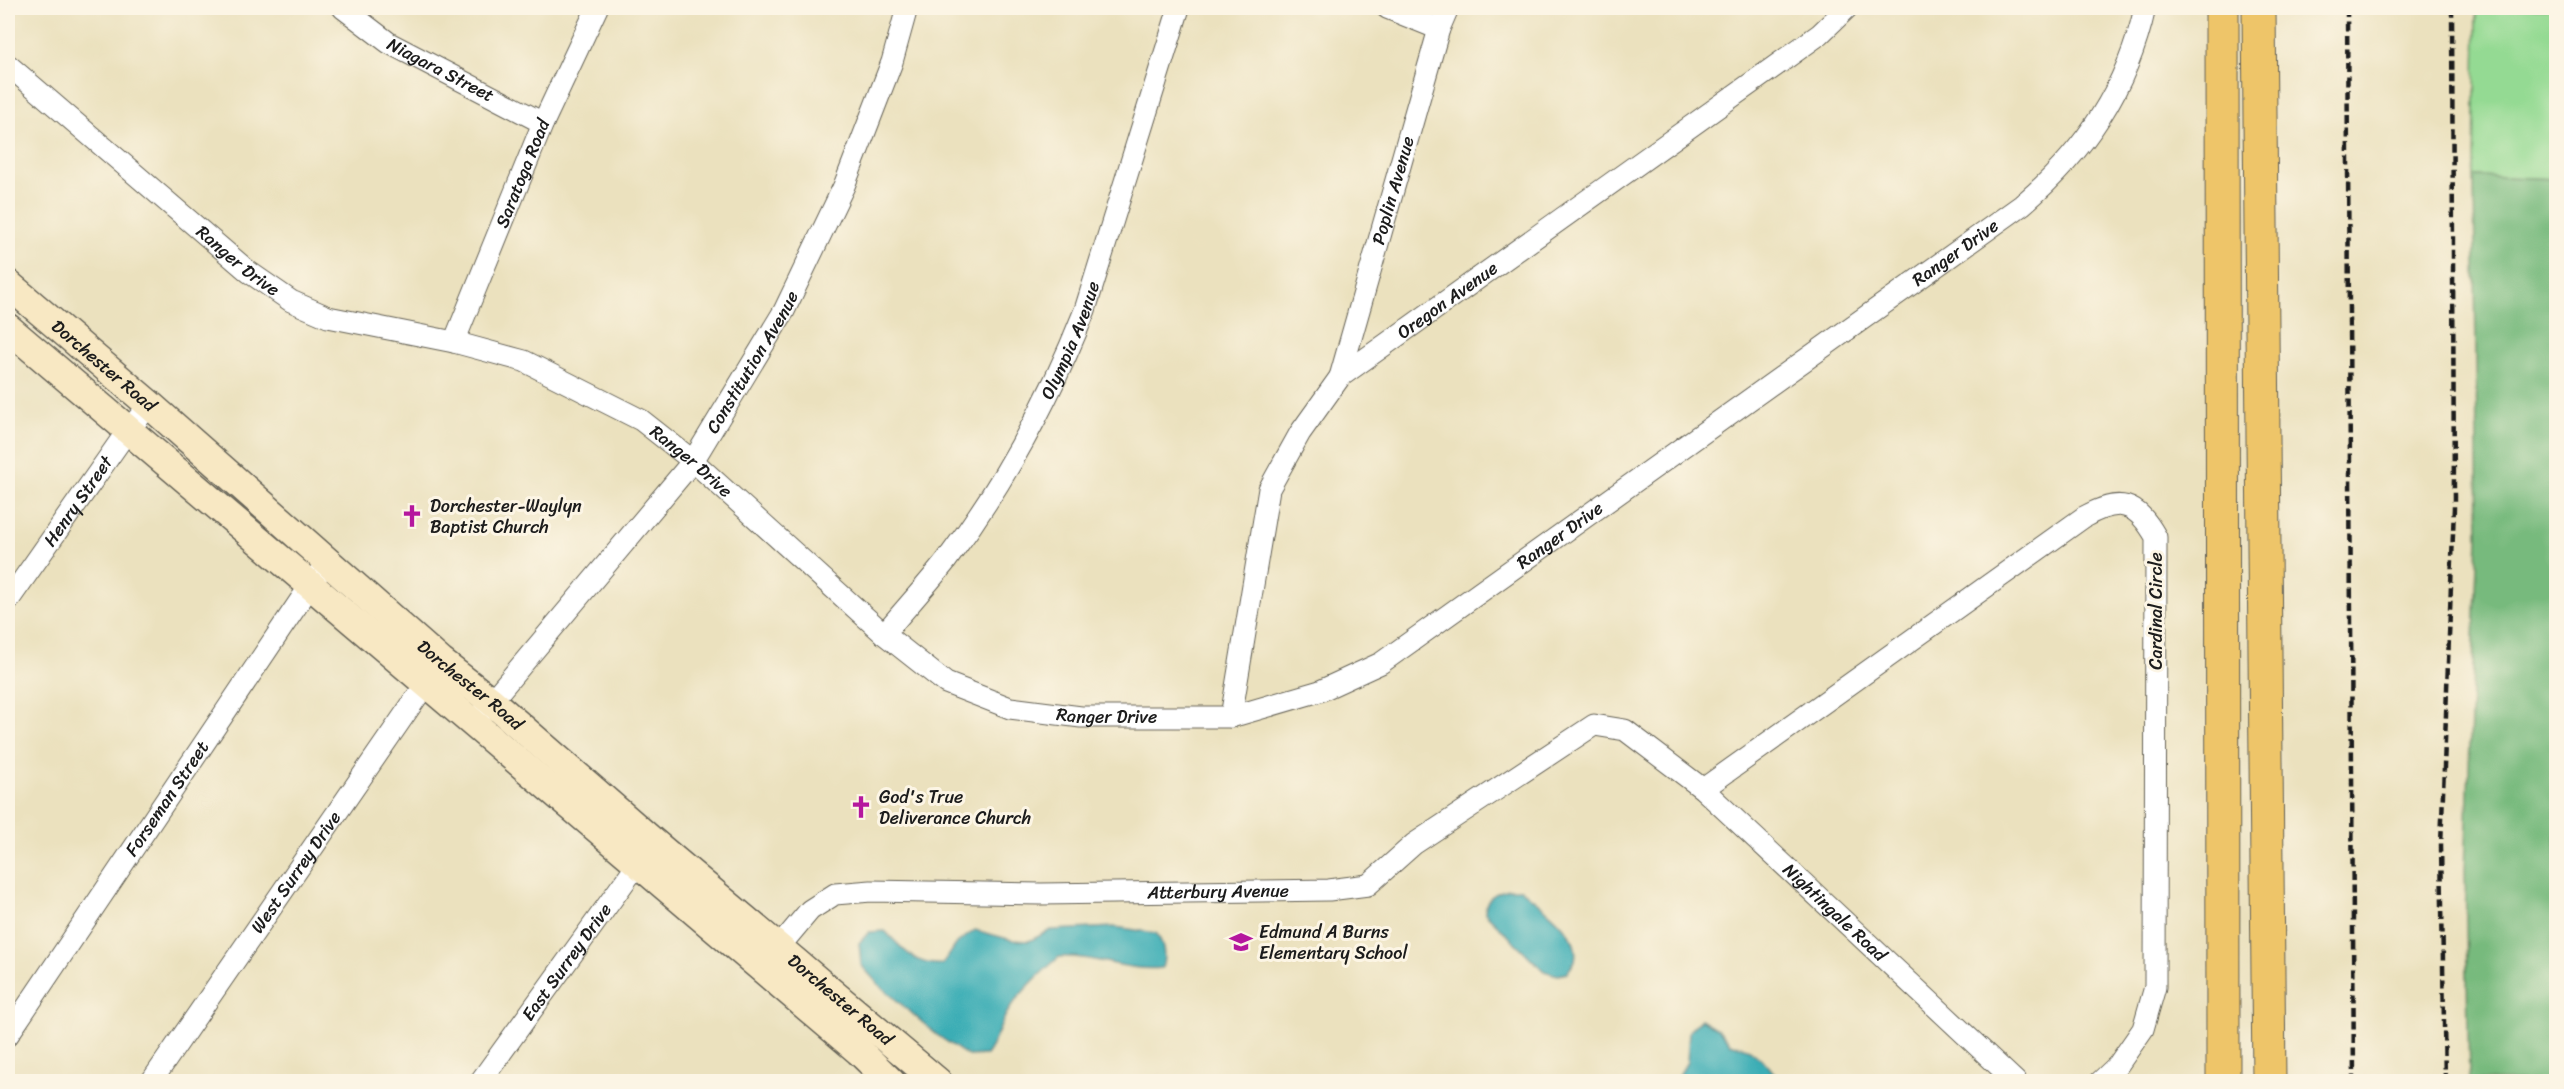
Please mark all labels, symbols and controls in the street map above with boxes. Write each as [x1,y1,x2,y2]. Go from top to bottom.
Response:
street label: Niagara Street [381,29,500,111]
street label: Saratoga Road [486,113,560,233]
street label: Poplin Avenue [1362,132,1424,248]
street label: Ranger Drive [1905,210,2006,295]
street label: Ranger Drive [188,217,287,305]
street label: Oregon Avenue [1390,253,1505,348]
street label: Olympia Avenue [1032,277,1109,405]
street label: Constitution Avenue [697,285,808,440]
street label: Dorchester Road [44,311,165,421]
street label: Ranger Drive [642,416,740,506]
street label: Henry Street [35,448,122,553]
place label: Dorchester-Waylyn Baptist Church [430,490,582,543]
street label: Ranger Drive [1510,493,1610,578]
church icon: Dorchester-Waylyn Baptist Church [399,503,425,529]
street label: Cardinal Circle [2140,552,2172,670]
street label: Dorchester Road [409,631,532,740]
street label: Ranger Drive [1054,698,1157,733]
street label: Forseman Street [116,734,218,863]
place label: God's True Deliverance Church [879,781,1031,834]
church icon: God's True Deliverance Church [848,794,874,820]
street label: West Surrey Drive [242,804,350,940]
street label: Nightingale Road [1775,855,1896,971]
street label: Atterbury Avenue [1146,875,1289,909]
street label: East Surrey Drive [513,896,620,1028]
place label: Edmund A Burns Elementary School [1259,916,1408,969]
school or university icon: Edmund A Burns Elementary School [1228,929,1254,955]
street label: Dorchester Road [780,946,902,1055]

